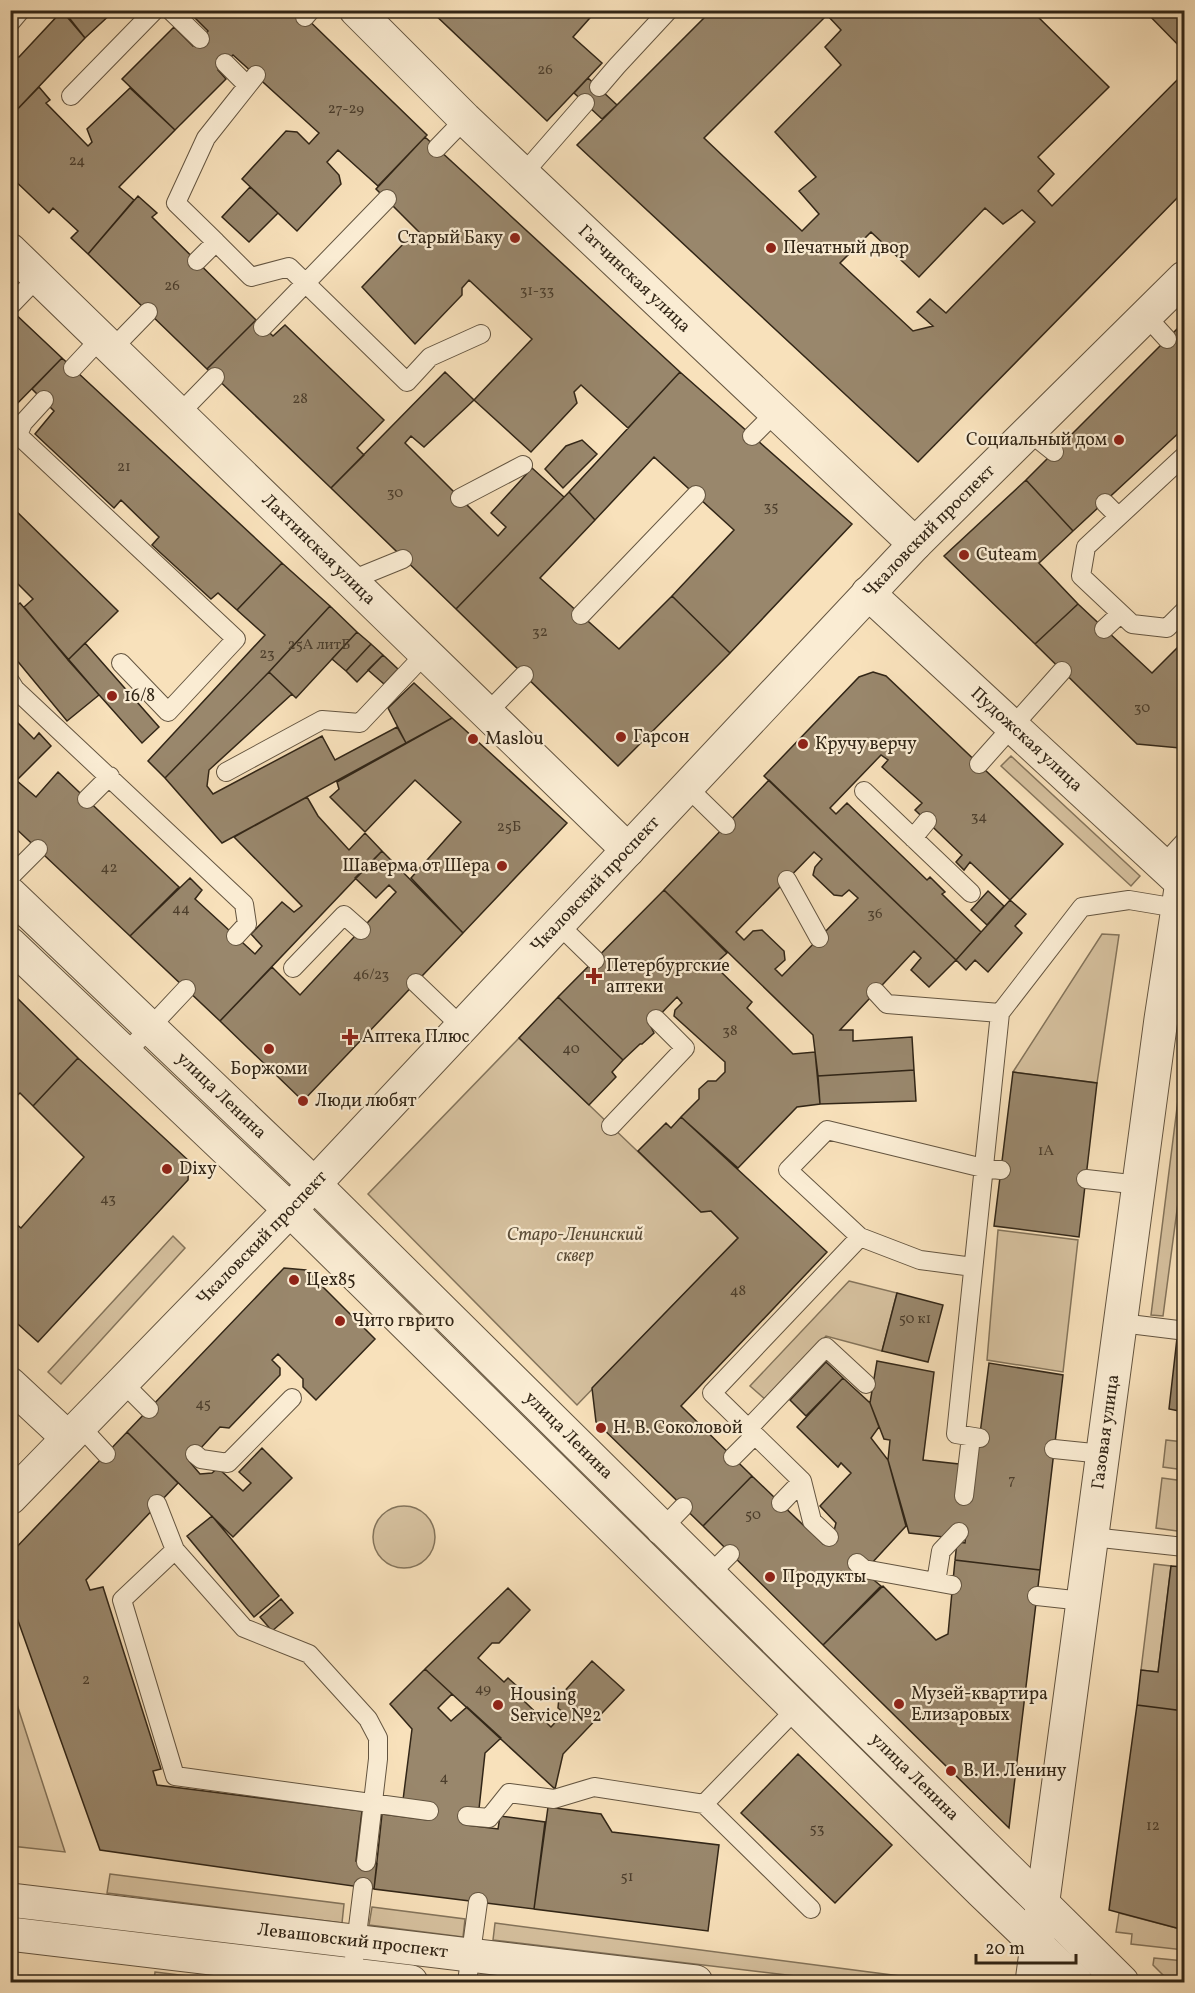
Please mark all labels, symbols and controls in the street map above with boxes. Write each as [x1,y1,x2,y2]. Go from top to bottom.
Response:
house number: 26 [537,60,553,81]
house number: 27-29 [328,99,364,120]
house number: 24 [69,151,85,172]
street label: Гатчинская улица [572,219,696,339]
place label: Старый Баку [398,226,503,251]
marker: Старый Баку [508,231,522,245]
place label: Печатный двор [783,236,909,261]
marker: Печатный двор [764,241,778,255]
house number: 26 [164,276,180,297]
house number: 31-33 [520,281,554,302]
house number: 28 [292,389,308,410]
place label: Социальный дом [966,428,1107,453]
marker: Социальный дом [1112,433,1126,447]
house number: 21 [117,457,131,478]
street label: Чкаловский проспект [858,459,1001,604]
house number: 30 [387,483,403,504]
street label: Лахтинская улица [256,488,381,611]
house number: 35 [764,497,778,518]
place label: Cuteam [976,543,1038,568]
marker: Cuteam [957,548,971,562]
house number: 32 [532,622,548,643]
house number: 25А литБ [288,635,350,656]
house number: 23 [259,644,275,665]
street label: Пудожская улица [965,681,1088,798]
place label: 16/8 [124,684,155,709]
marker: 16/8 [105,689,119,703]
house number: 30 [1134,698,1150,719]
place label: Гарсон [633,725,689,750]
place label: Maslou [485,727,544,752]
marker: Гарсон [614,730,628,744]
marker: Maslou [466,732,480,746]
place label: Кручу верчу [815,732,917,757]
marker: Кручу верчу [796,737,810,751]
house number: 34 [971,807,987,828]
street label: Чкаловский проспект [525,811,666,958]
house number: 25Б [497,817,521,838]
place label: Шаверма от Шера [342,854,490,879]
house number: 42 [100,858,118,879]
marker: Шаверма от Шера [495,859,509,873]
house number: 44 [172,899,190,920]
house number: 36 [867,904,883,925]
place label: Петербургские аптеки [606,954,730,1000]
house number: 46/23 [353,965,389,986]
marker: Петербургские аптеки [587,969,601,983]
house number: 38 [722,1021,738,1042]
place label: Аптека Плюс [362,1025,470,1050]
marker: Аптека Плюс [343,1030,357,1044]
house number: 40 [562,1039,580,1060]
marker: Боржоми [262,1042,276,1056]
street label: улица Ленина [171,1046,272,1145]
place label: Боржоми [230,1057,308,1082]
place label: Люди любят [315,1089,417,1114]
marker: Люди любят [296,1094,310,1108]
house number: 1А [1038,1141,1055,1162]
place label: Dixy [179,1157,217,1182]
marker: Dixy [160,1162,174,1176]
street label: Чкаловский проспект [191,1165,333,1311]
house number: 43 [100,1189,116,1210]
park label: Старо-Ленинский сквер [507,1223,643,1269]
place label: Цех85 [306,1268,356,1293]
marker: Цех85 [287,1273,301,1287]
house number: 48 [730,1281,746,1302]
place label: Чито гврито [352,1309,454,1334]
house number: 50 к1 [899,1309,931,1330]
marker: Чито гврито [333,1314,347,1328]
street label: Газовая улица [1086,1373,1126,1491]
street label: улица Ленина [518,1386,619,1485]
house number: 45 [195,1394,211,1415]
place label: Н. В. Соколовой [613,1416,743,1441]
marker: Н. В. Соколовой [594,1421,608,1435]
house number: 7 [1008,1470,1016,1491]
house number: 50 [745,1505,761,1526]
place label: Продукты [782,1565,867,1590]
marker: Продукты [763,1570,777,1584]
house number: 2 [82,1670,90,1691]
house number: 49 [475,1679,491,1700]
place label: Музей-квартира Елизаровых [911,1682,1048,1728]
place label: Housing Service №2 [510,1683,602,1729]
marker: Музей-квартира Елизаровых [892,1697,906,1711]
marker: Housing Service №2 [491,1698,505,1712]
street label: улица Ленина [864,1727,965,1827]
place label: В. И. Ленину [963,1759,1067,1784]
marker: В. И. Ленину [944,1764,958,1778]
house number: 4 [440,1768,449,1789]
house number: 12 [1146,1816,1160,1837]
house number: 53 [810,1819,824,1840]
house number: 51 [620,1867,634,1888]
street label: Левашовский проспект [256,1917,449,1965]
scale bar [976,1927,1076,1965]
text: 20 m [985,1937,1025,1962]

